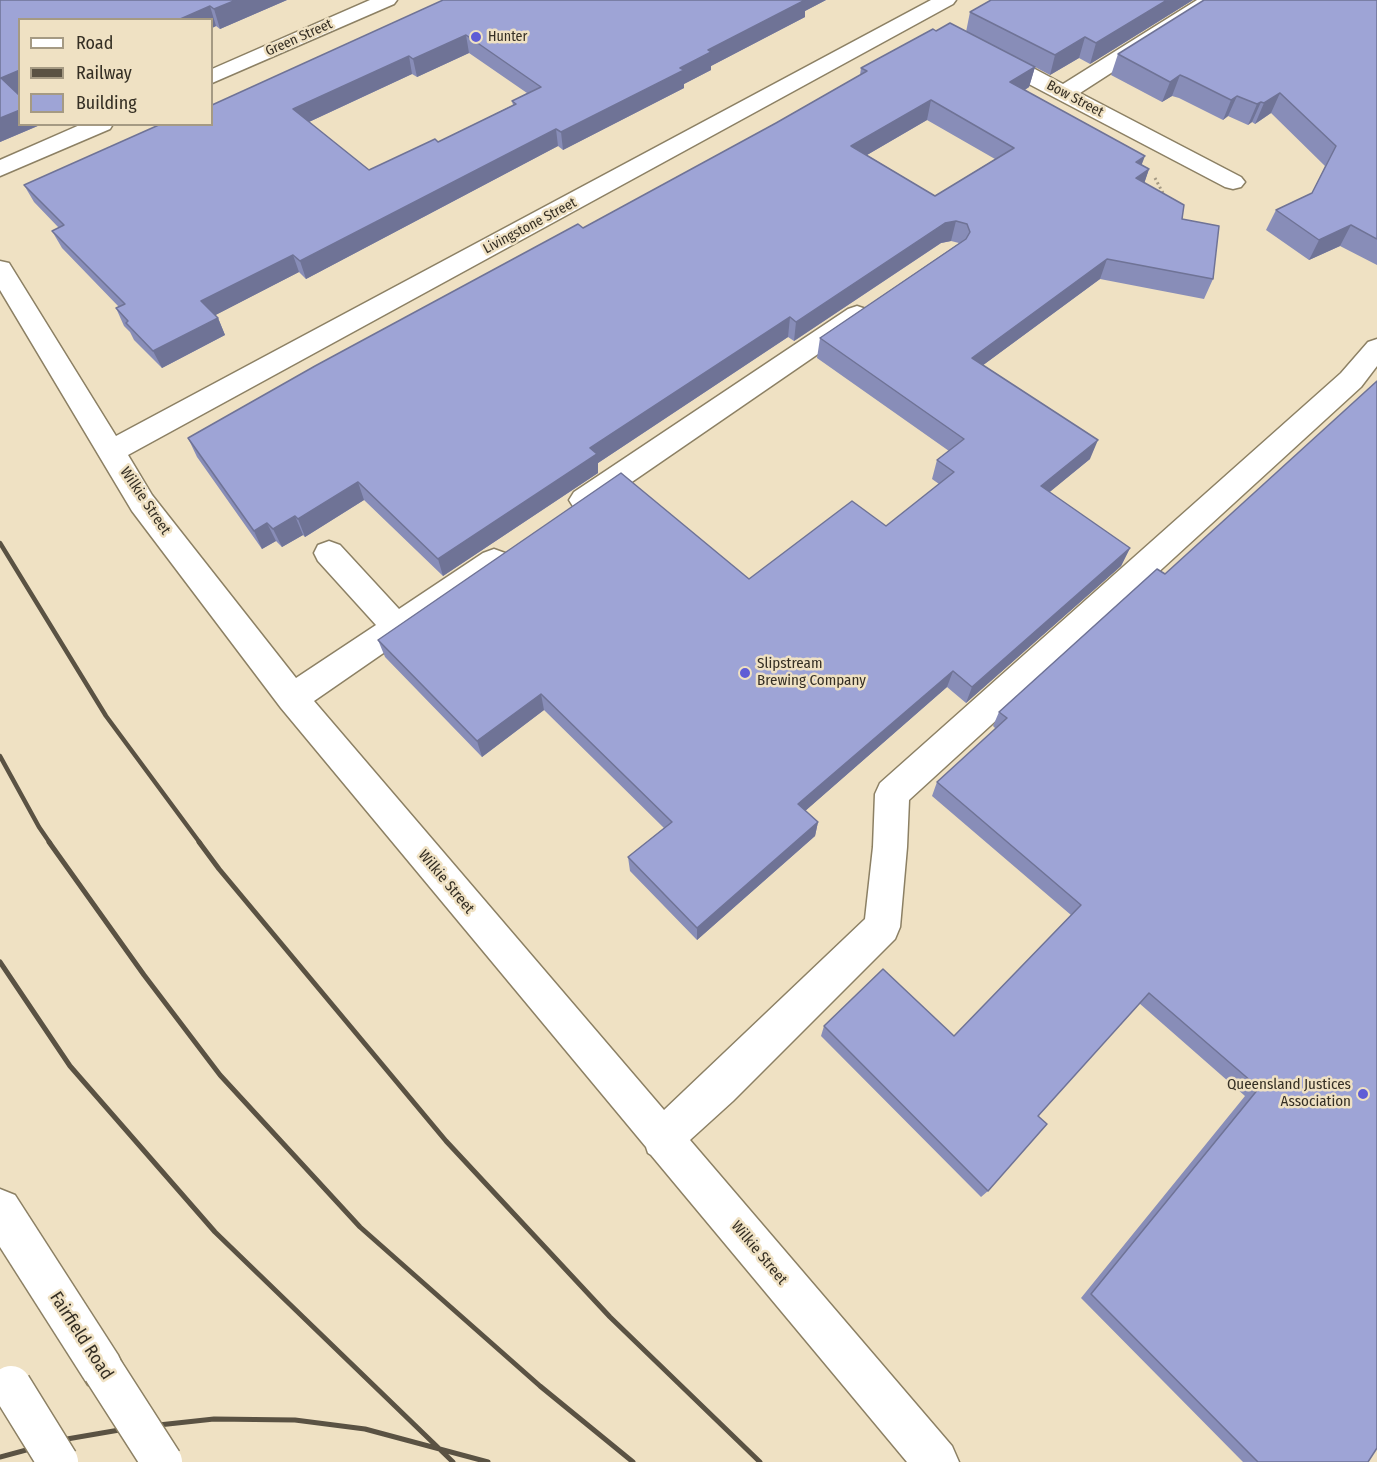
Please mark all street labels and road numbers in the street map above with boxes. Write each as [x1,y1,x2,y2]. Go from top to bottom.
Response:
street label: Green Street [263,16,335,60]
street label: Bow Street [1044,77,1106,121]
street label: Livingstone Street [481,194,579,258]
street label: Wilkie Street [116,464,174,538]
street label: Wilkie Street [414,847,478,917]
street label: Wilkie Street [727,1218,791,1288]
street label: Fairfield Road [45,1288,117,1384]

